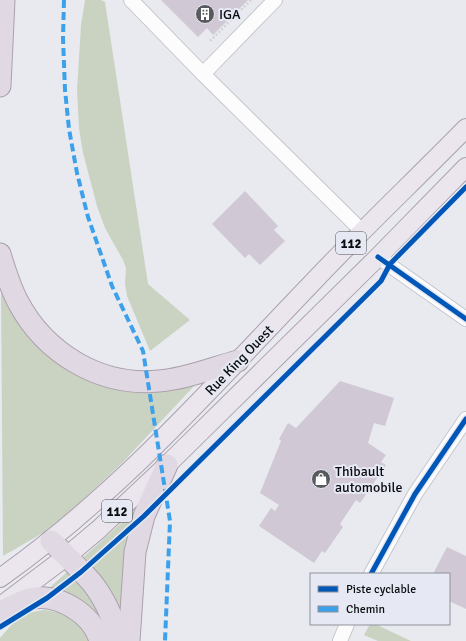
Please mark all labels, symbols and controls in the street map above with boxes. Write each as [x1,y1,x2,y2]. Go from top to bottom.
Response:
building icon: IGA [194,3,216,25]
place label: IGA [219,6,241,23]
road number: 112 [336,232,366,254]
street label: Rue King Ouest [202,322,277,399]
place label: Thibault automobile [335,463,402,496]
shop icon: Thibault automobile [310,468,332,490]
road number: 112 [102,500,132,522]
legend [310,573,450,625]
text: Piste cyclable [346,582,416,597]
text: Chemin [346,602,385,617]

